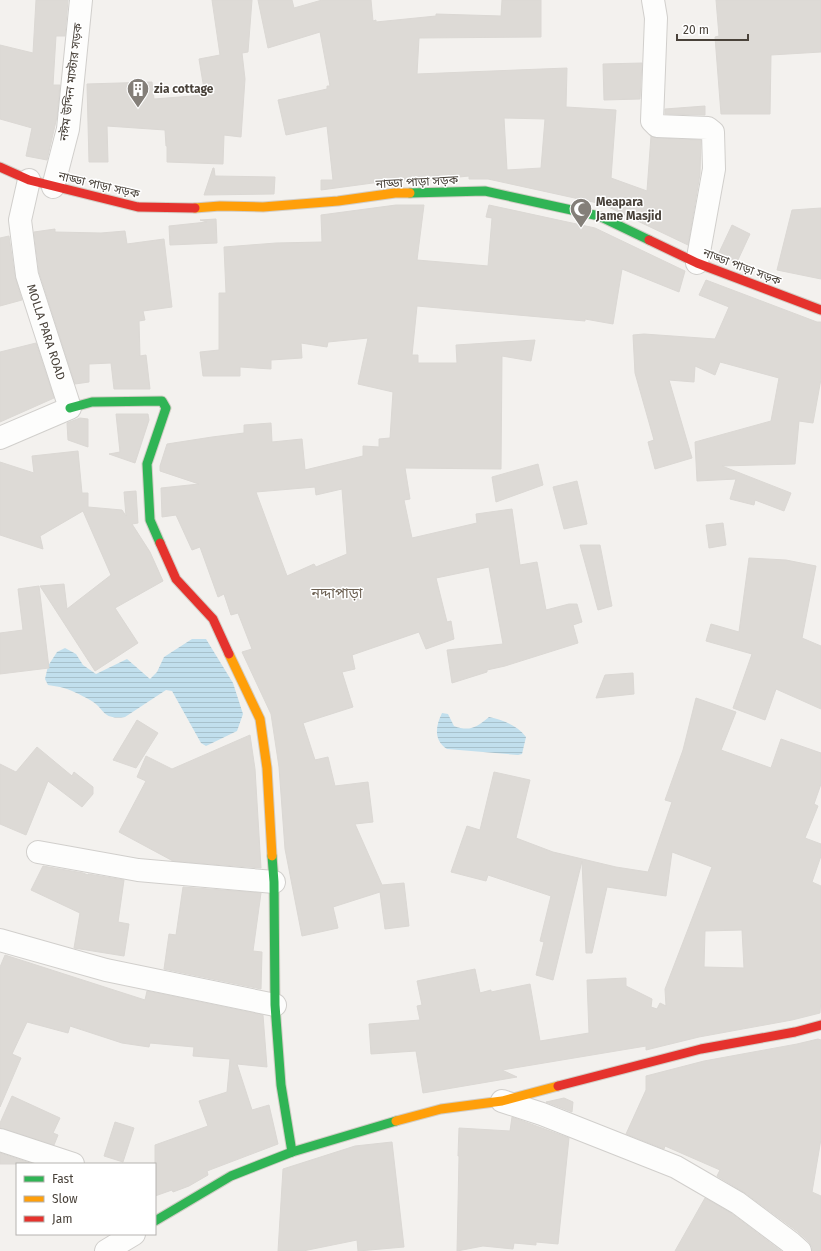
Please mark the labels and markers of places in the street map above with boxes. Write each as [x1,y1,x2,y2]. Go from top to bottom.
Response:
building icon: zia cottage [125,76,151,109]
place label: zia cottage [154,82,214,96]
place label: Meapara Jame Masjid [595,195,662,223]
mosque icon: Meapara Jame Masjid [568,196,594,229]

